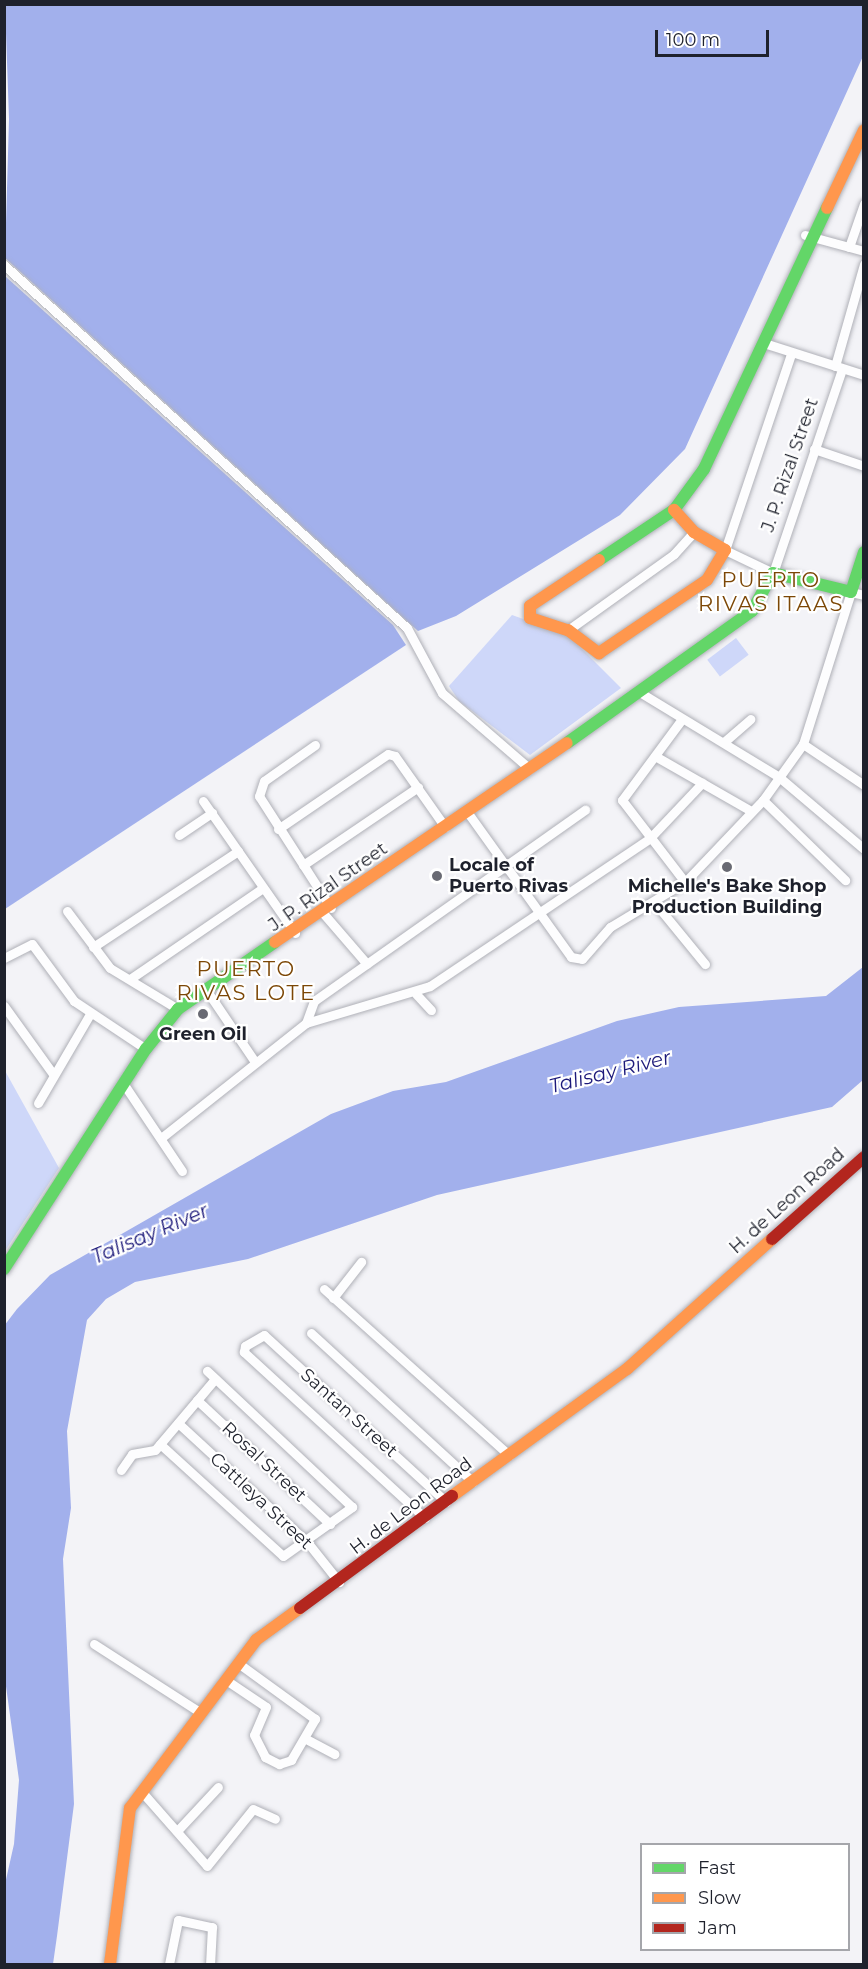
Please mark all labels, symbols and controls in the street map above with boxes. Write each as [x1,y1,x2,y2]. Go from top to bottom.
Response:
scale bar [658,18,772,56]
text: 100 m [666,29,720,51]
street label: J. P. Rizal Street [757,395,823,535]
district label: PUERTO RIVAS ITAAS [698,567,844,617]
street label: J. P. Rizal Street [264,838,392,936]
place label: Locale of Puerto Rivas [449,855,568,898]
marker: Michelle's Bake Shop Production Building [720,860,734,874]
marker: Locale of Puerto Rivas [430,869,444,883]
place label: Michelle's Bake Shop Production Building [628,876,826,918]
district label: PUERTO RIVAS LOTE [176,956,316,1006]
marker: Green Oil [196,1007,210,1021]
place label: Green Oil [159,1023,247,1045]
water label: Talisay River [547,1045,673,1099]
street label: H. de Leon Road [725,1144,849,1258]
water label: Talisay River [88,1199,212,1269]
street label: Santan Street [296,1364,402,1462]
street label: Rosal Street [217,1417,311,1507]
street label: Cattleya Street [205,1448,317,1554]
street label: H. de Leon Road [346,1453,476,1559]
legend [640,1843,850,1951]
text: Fast [698,1857,736,1879]
text: Slow [698,1887,741,1909]
text: Jam [698,1917,737,1939]

